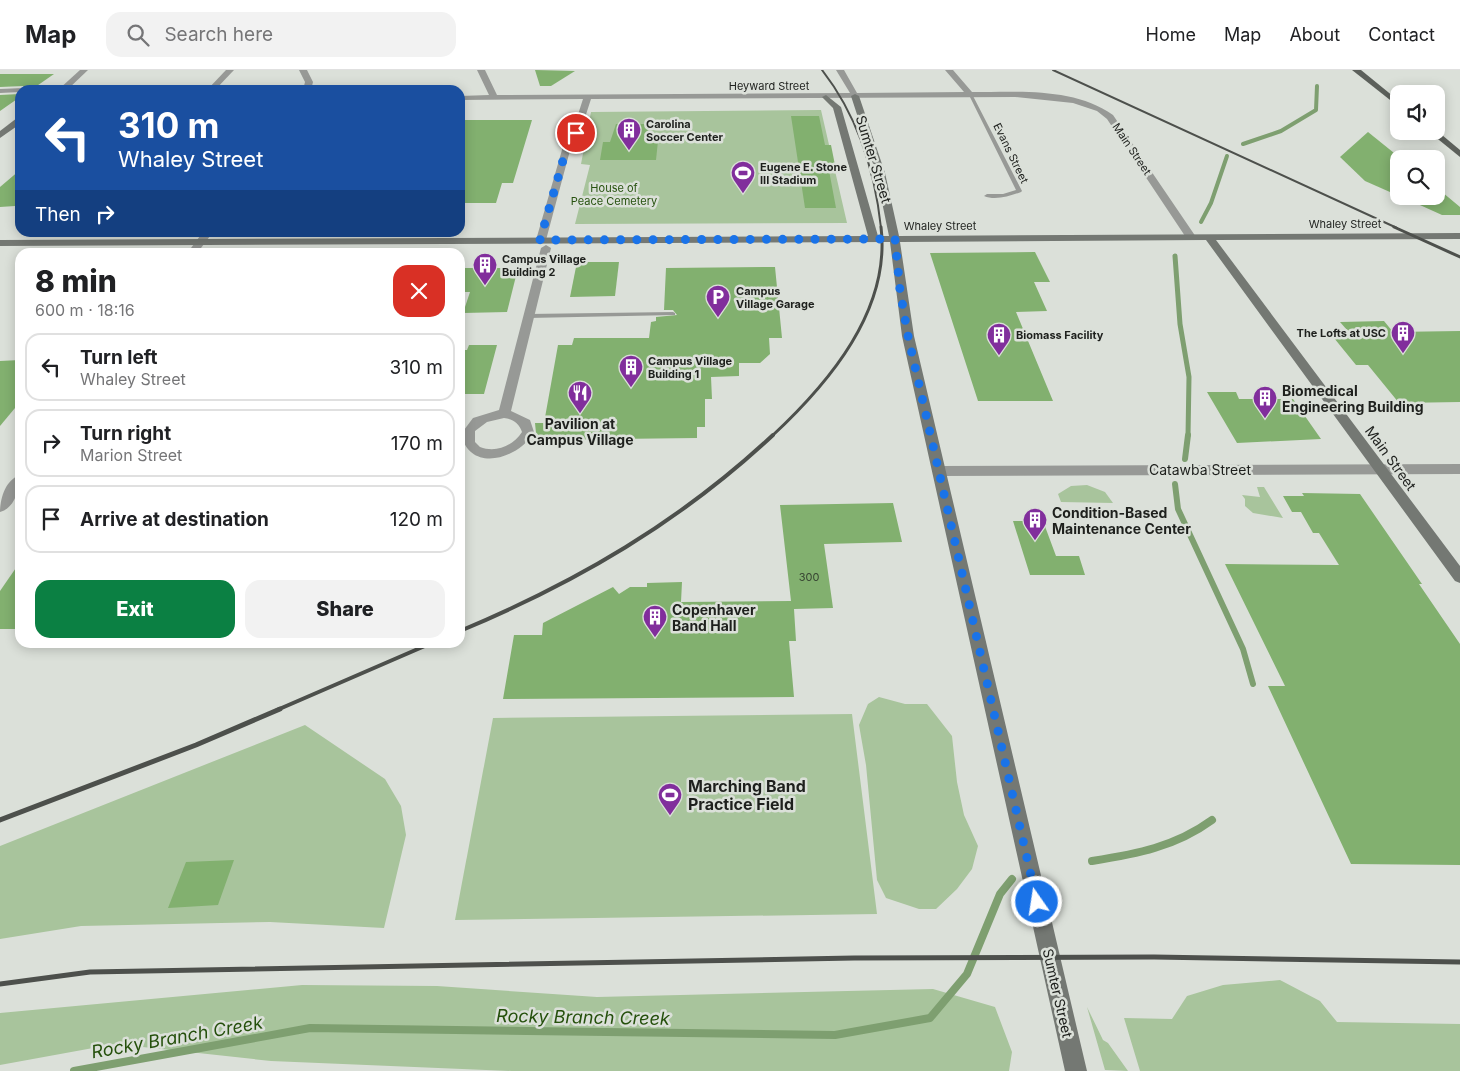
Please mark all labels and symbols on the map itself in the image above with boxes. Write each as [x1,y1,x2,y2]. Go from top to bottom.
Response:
street label: Heyward Street [729,79,810,93]
pin [555,112,597,154]
street label: Sumter Street [853,113,896,205]
building icon: Carolina Soccer Center [616,117,642,151]
place label: Carolina Soccer Center [646,117,724,144]
street label: Main Street [1110,120,1155,178]
street label: Evans Street [990,121,1032,186]
sports icon: Eugene E. Stone III Stadium [730,160,756,194]
place label: Eugene E. Stone III Stadium [760,160,847,187]
park label: House of Peace Cemetery [571,181,657,208]
street label: Whaley Street [1309,217,1382,231]
street label: Whaley Street [904,219,977,233]
building icon: Campus Village Building 2 [472,252,498,286]
place label: Campus Village Building 2 [502,252,587,279]
parking icon: Campus Village Garage [705,284,731,318]
place label: Campus Village Garage [736,284,815,311]
building icon: The Lofts at USC [1390,320,1416,354]
building icon: Biomass Facility [986,322,1012,356]
place label: The Lofts at USC [1297,326,1386,340]
place label: Biomass Facility [1016,328,1104,342]
building icon: Campus Village Building 1 [618,354,644,388]
place label: Campus Village Building 1 [648,354,733,381]
restaurant icon: Pavilion at Campus Village [567,380,593,414]
place label: Biomedical Engineering Building [1282,382,1423,415]
building icon: Biomedical Engineering Building [1252,385,1278,419]
place label: Pavilion at Campus Village [526,415,634,448]
street label: Main Street [1362,422,1420,494]
street label: Catawba Street [1149,461,1251,478]
place label: Condition-Based Maintenance Center [1052,504,1191,537]
building icon: Condition-Based Maintenance Center [1022,507,1048,541]
house number: 300 [799,570,819,584]
place label: Copenhaver Band Hall [672,601,756,634]
building icon: Copenhaver Band Hall [642,604,668,638]
place label: Marching Band Practice Field [688,776,806,814]
sports icon: Marching Band Practice Field [657,782,683,816]
position arrow [1010,875,1062,927]
street label: Sumter Street [1040,947,1077,1040]
water label: Rocky Branch Creek [496,1005,671,1029]
water label: Rocky Branch Creek [90,1011,265,1062]

